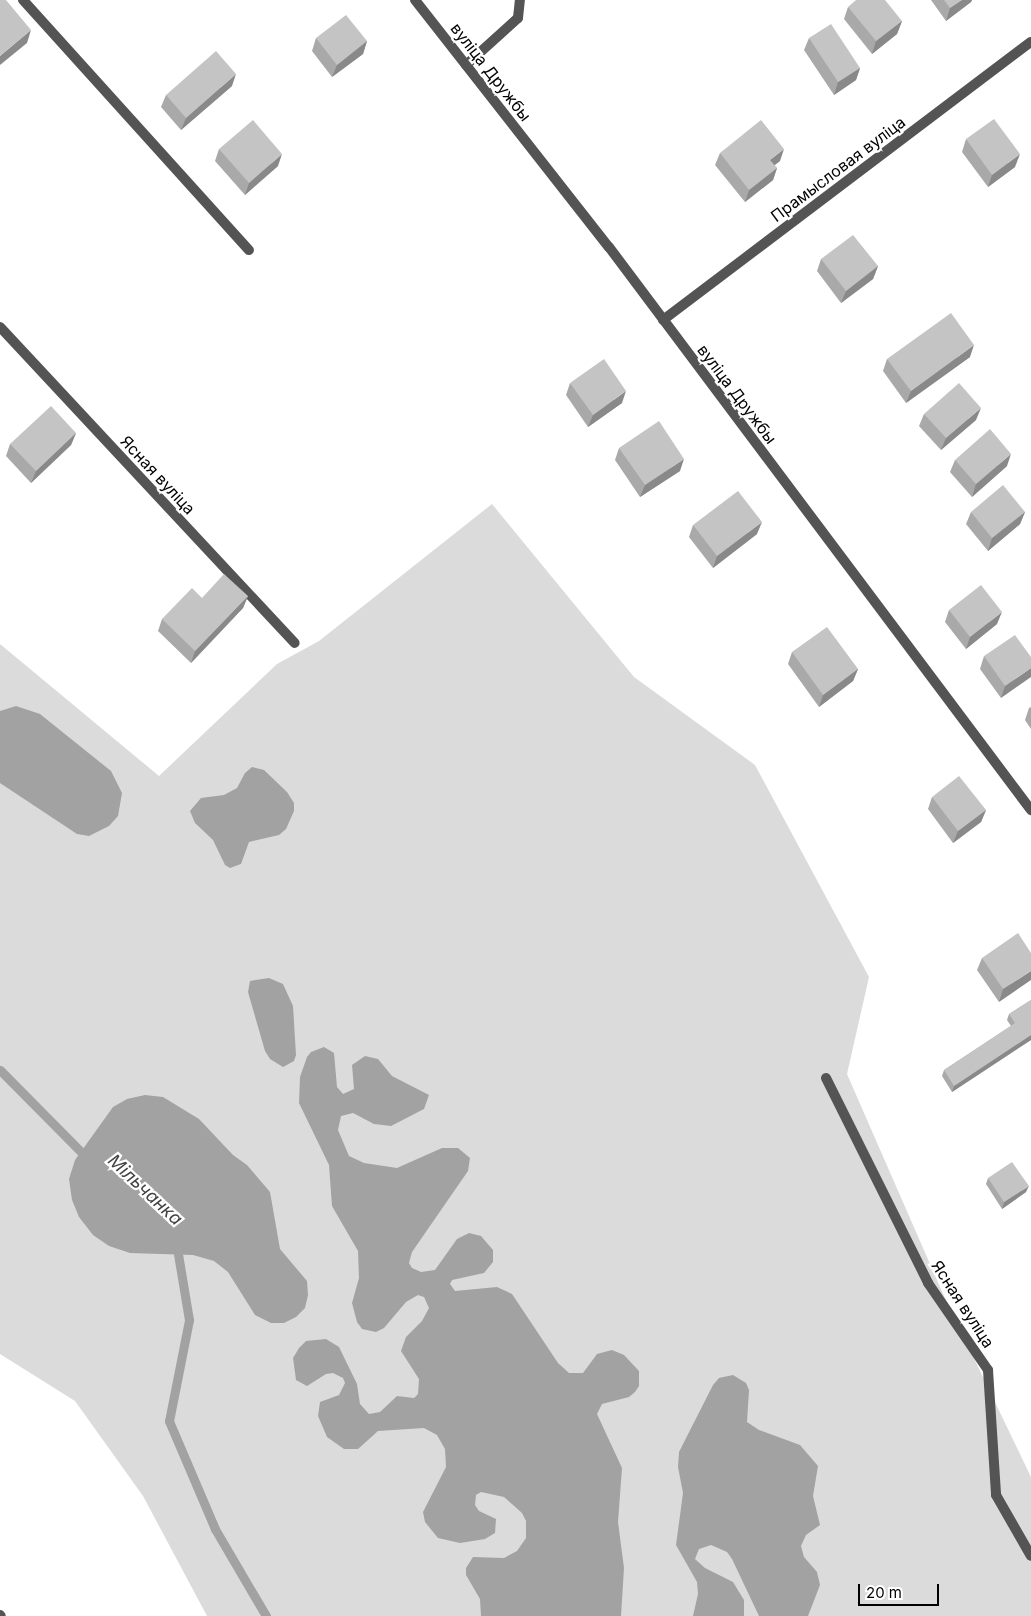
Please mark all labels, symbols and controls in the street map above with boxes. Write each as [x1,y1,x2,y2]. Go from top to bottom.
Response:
street label: вуліца Дружбы [447,19,535,125]
street label: Прамысловая вуліца [767,112,909,226]
street label: вуліца Дружбы [693,341,781,447]
street label: Ясная вуліца [117,432,199,518]
water label: Мільчанка [103,1150,187,1230]
street label: Ясная вуліца [928,1257,998,1351]
scale bar [861,1574,942,1606]
text: 20 m [866,1583,902,1602]

